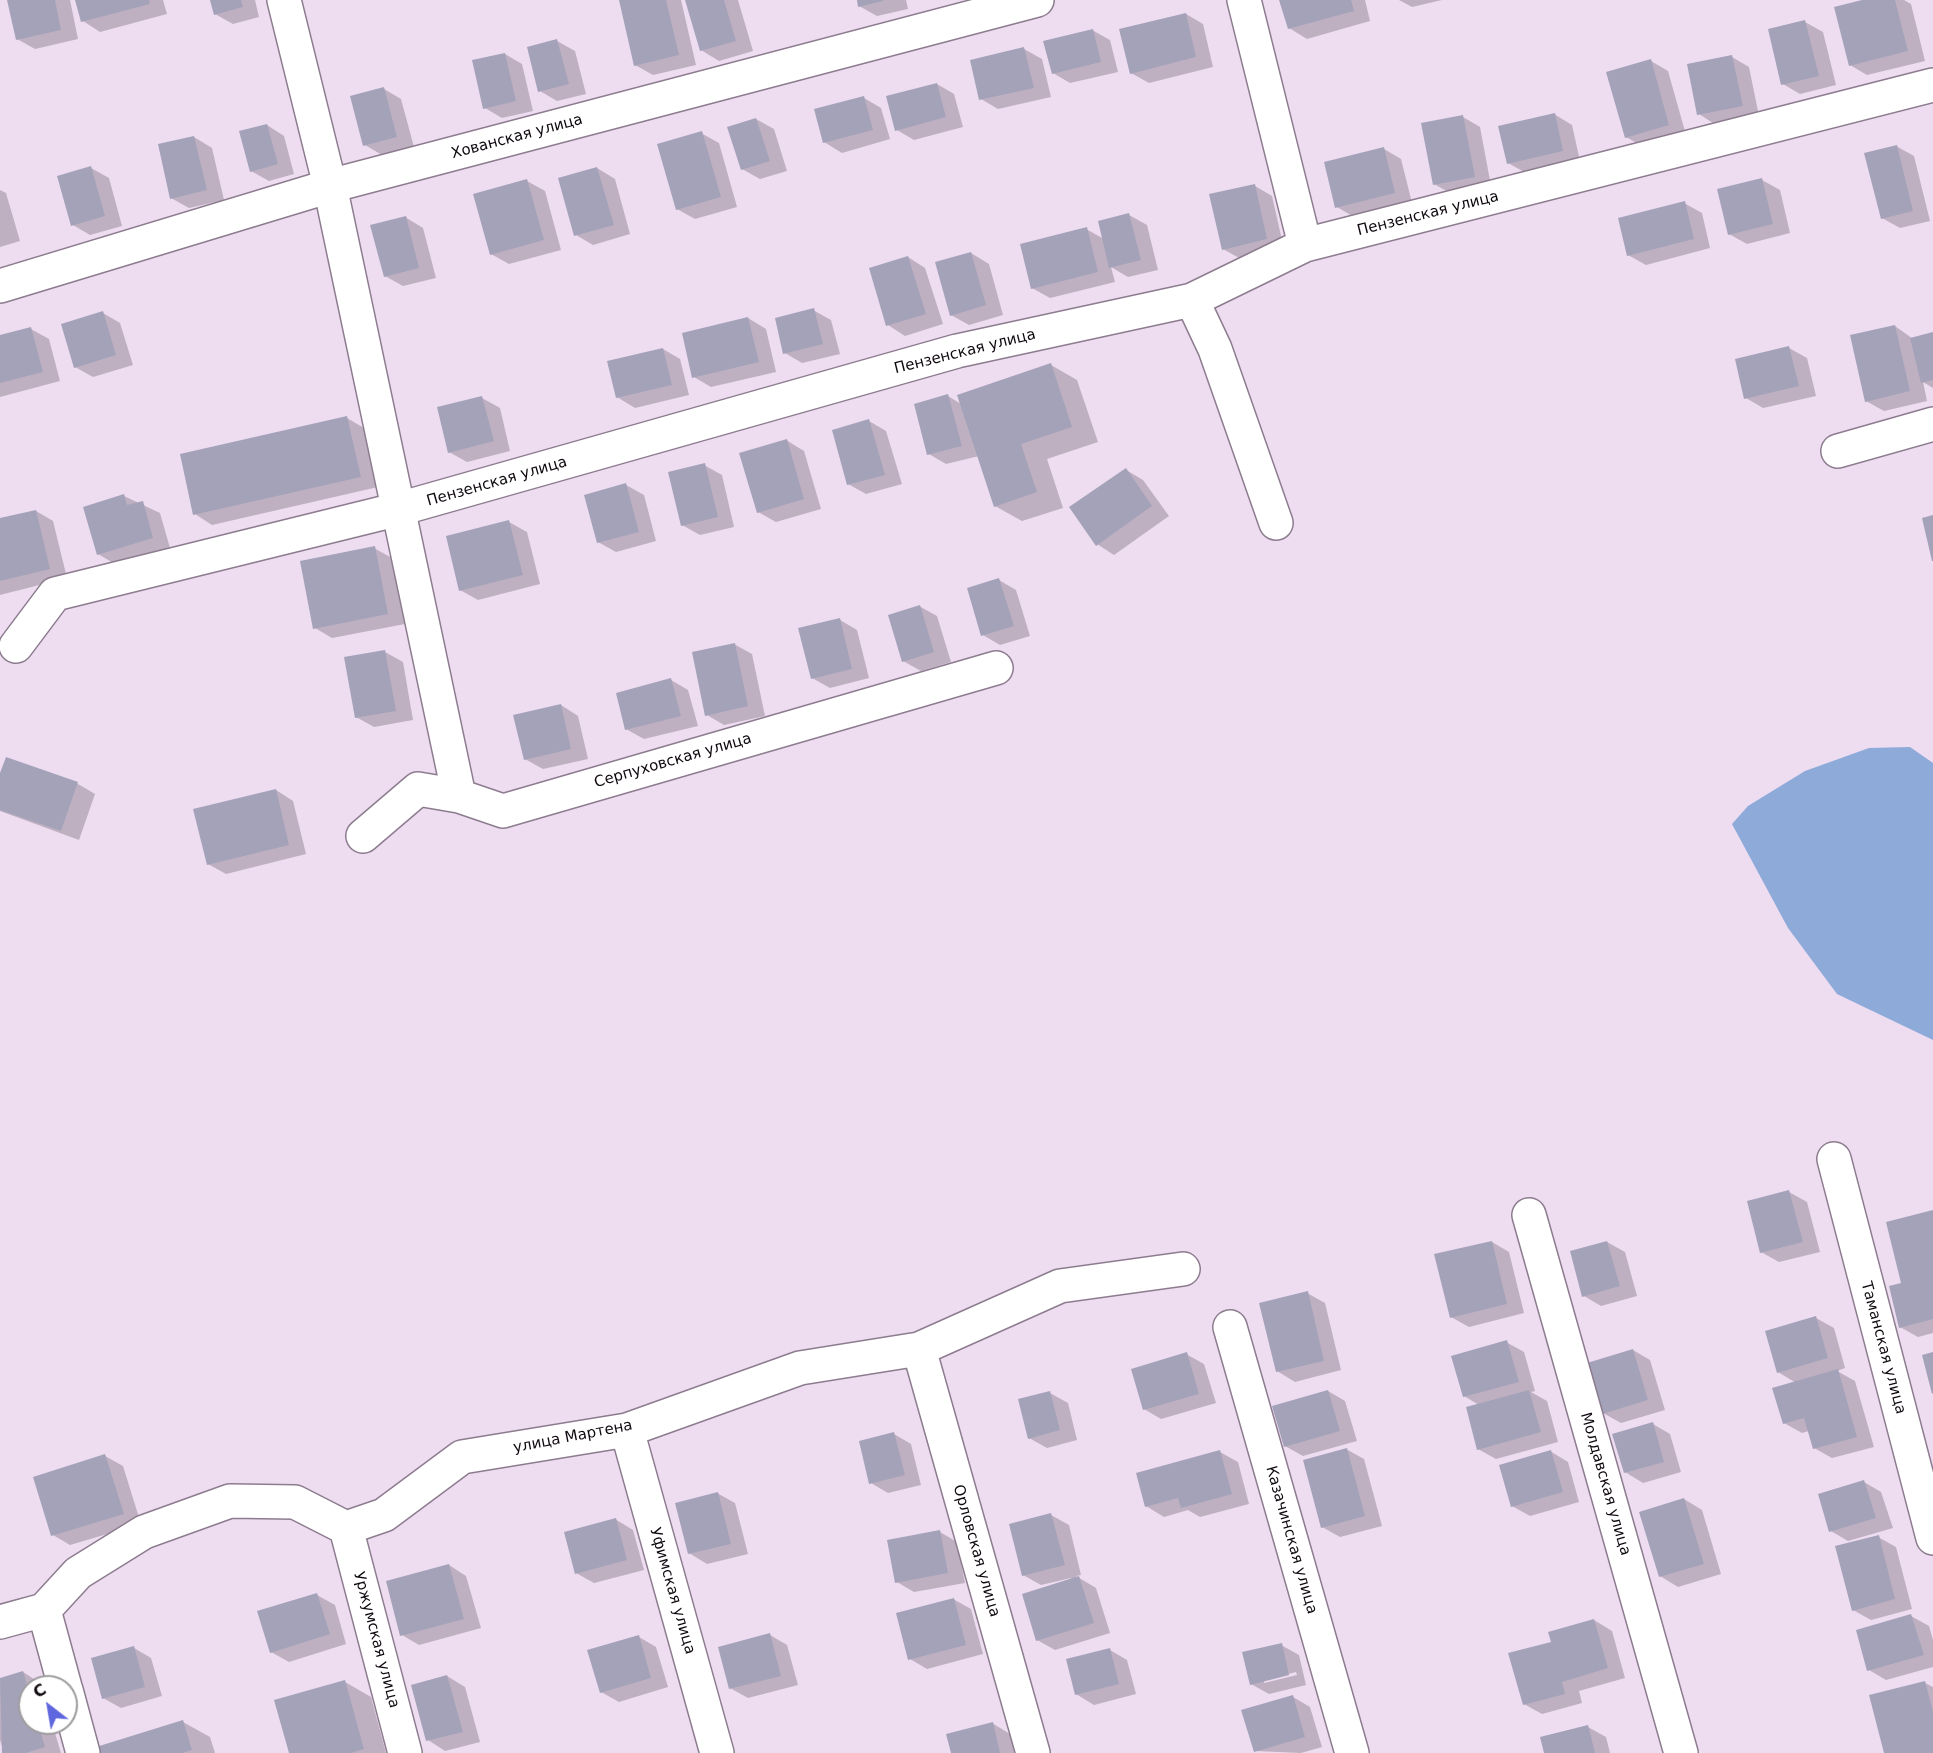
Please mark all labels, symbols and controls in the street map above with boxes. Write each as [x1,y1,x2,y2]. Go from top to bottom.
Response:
street label: Хованская улица [449,111,585,163]
street label: Пензенская улица [1355,188,1501,240]
street label: Пензенская улица [892,326,1038,378]
street label: Пензенская улица [425,453,569,511]
street label: Серпуховская улица [592,730,754,792]
street label: Таманская улица [1857,1280,1909,1416]
street label: Молдавская улица [1576,1410,1634,1558]
street label: улица Мартена [512,1417,634,1457]
street label: Казачинская улица [1261,1464,1321,1616]
street label: Орловская улица [948,1483,1004,1619]
street label: Уфимская улица [645,1526,699,1656]
street label: Уржумская улица [349,1570,403,1710]
north arrow [18,1675,78,1735]
text: С [30,1680,49,1702]

